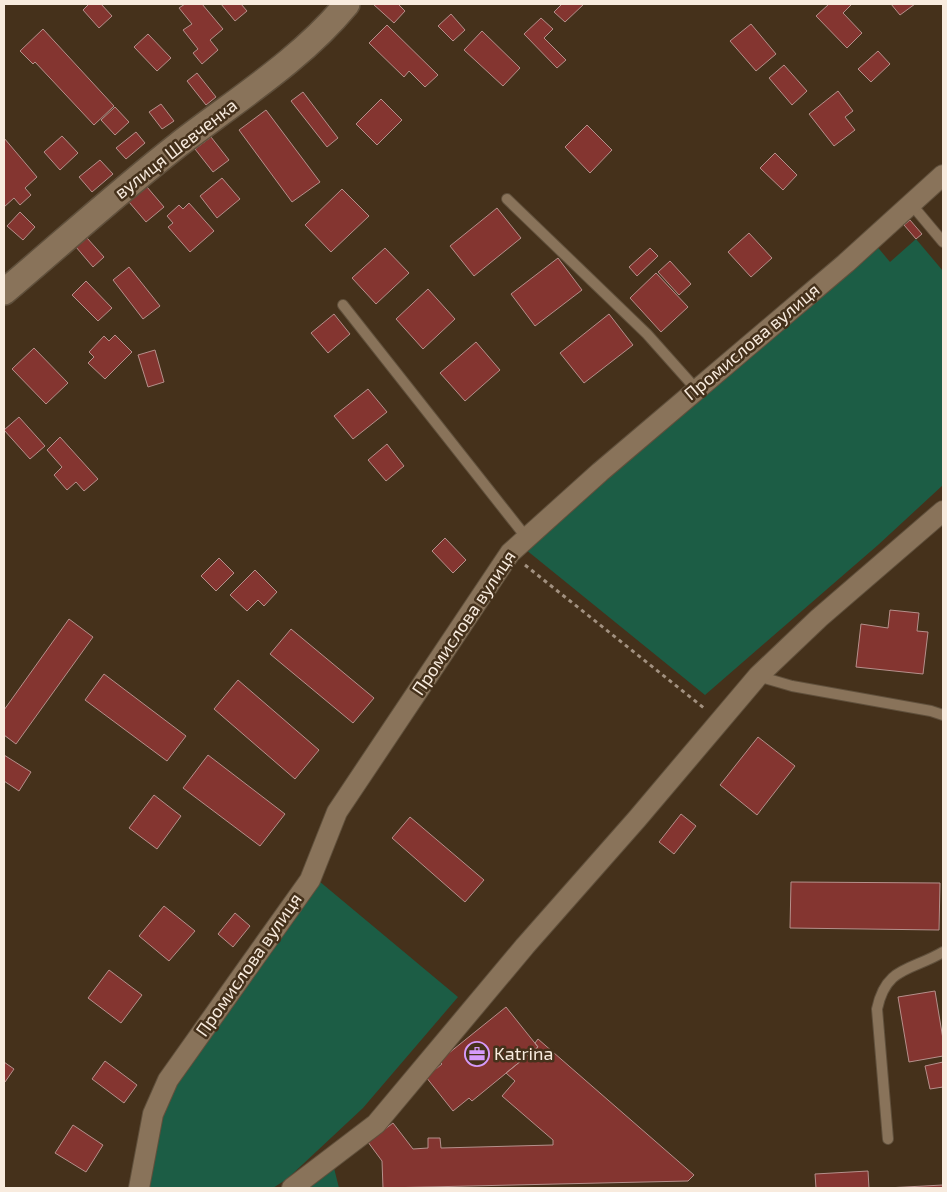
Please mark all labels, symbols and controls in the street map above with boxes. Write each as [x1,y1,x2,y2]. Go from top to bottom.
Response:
street label: вулиця Шевченка [110,93,241,203]
street label: Промислова вулиця [679,278,824,404]
street label: Промислова вулиця [407,546,520,699]
street label: Промислова вулиця [190,888,306,1040]
office icon: Katrina [464,1041,490,1067]
place label: Katrina [494,1042,553,1064]

